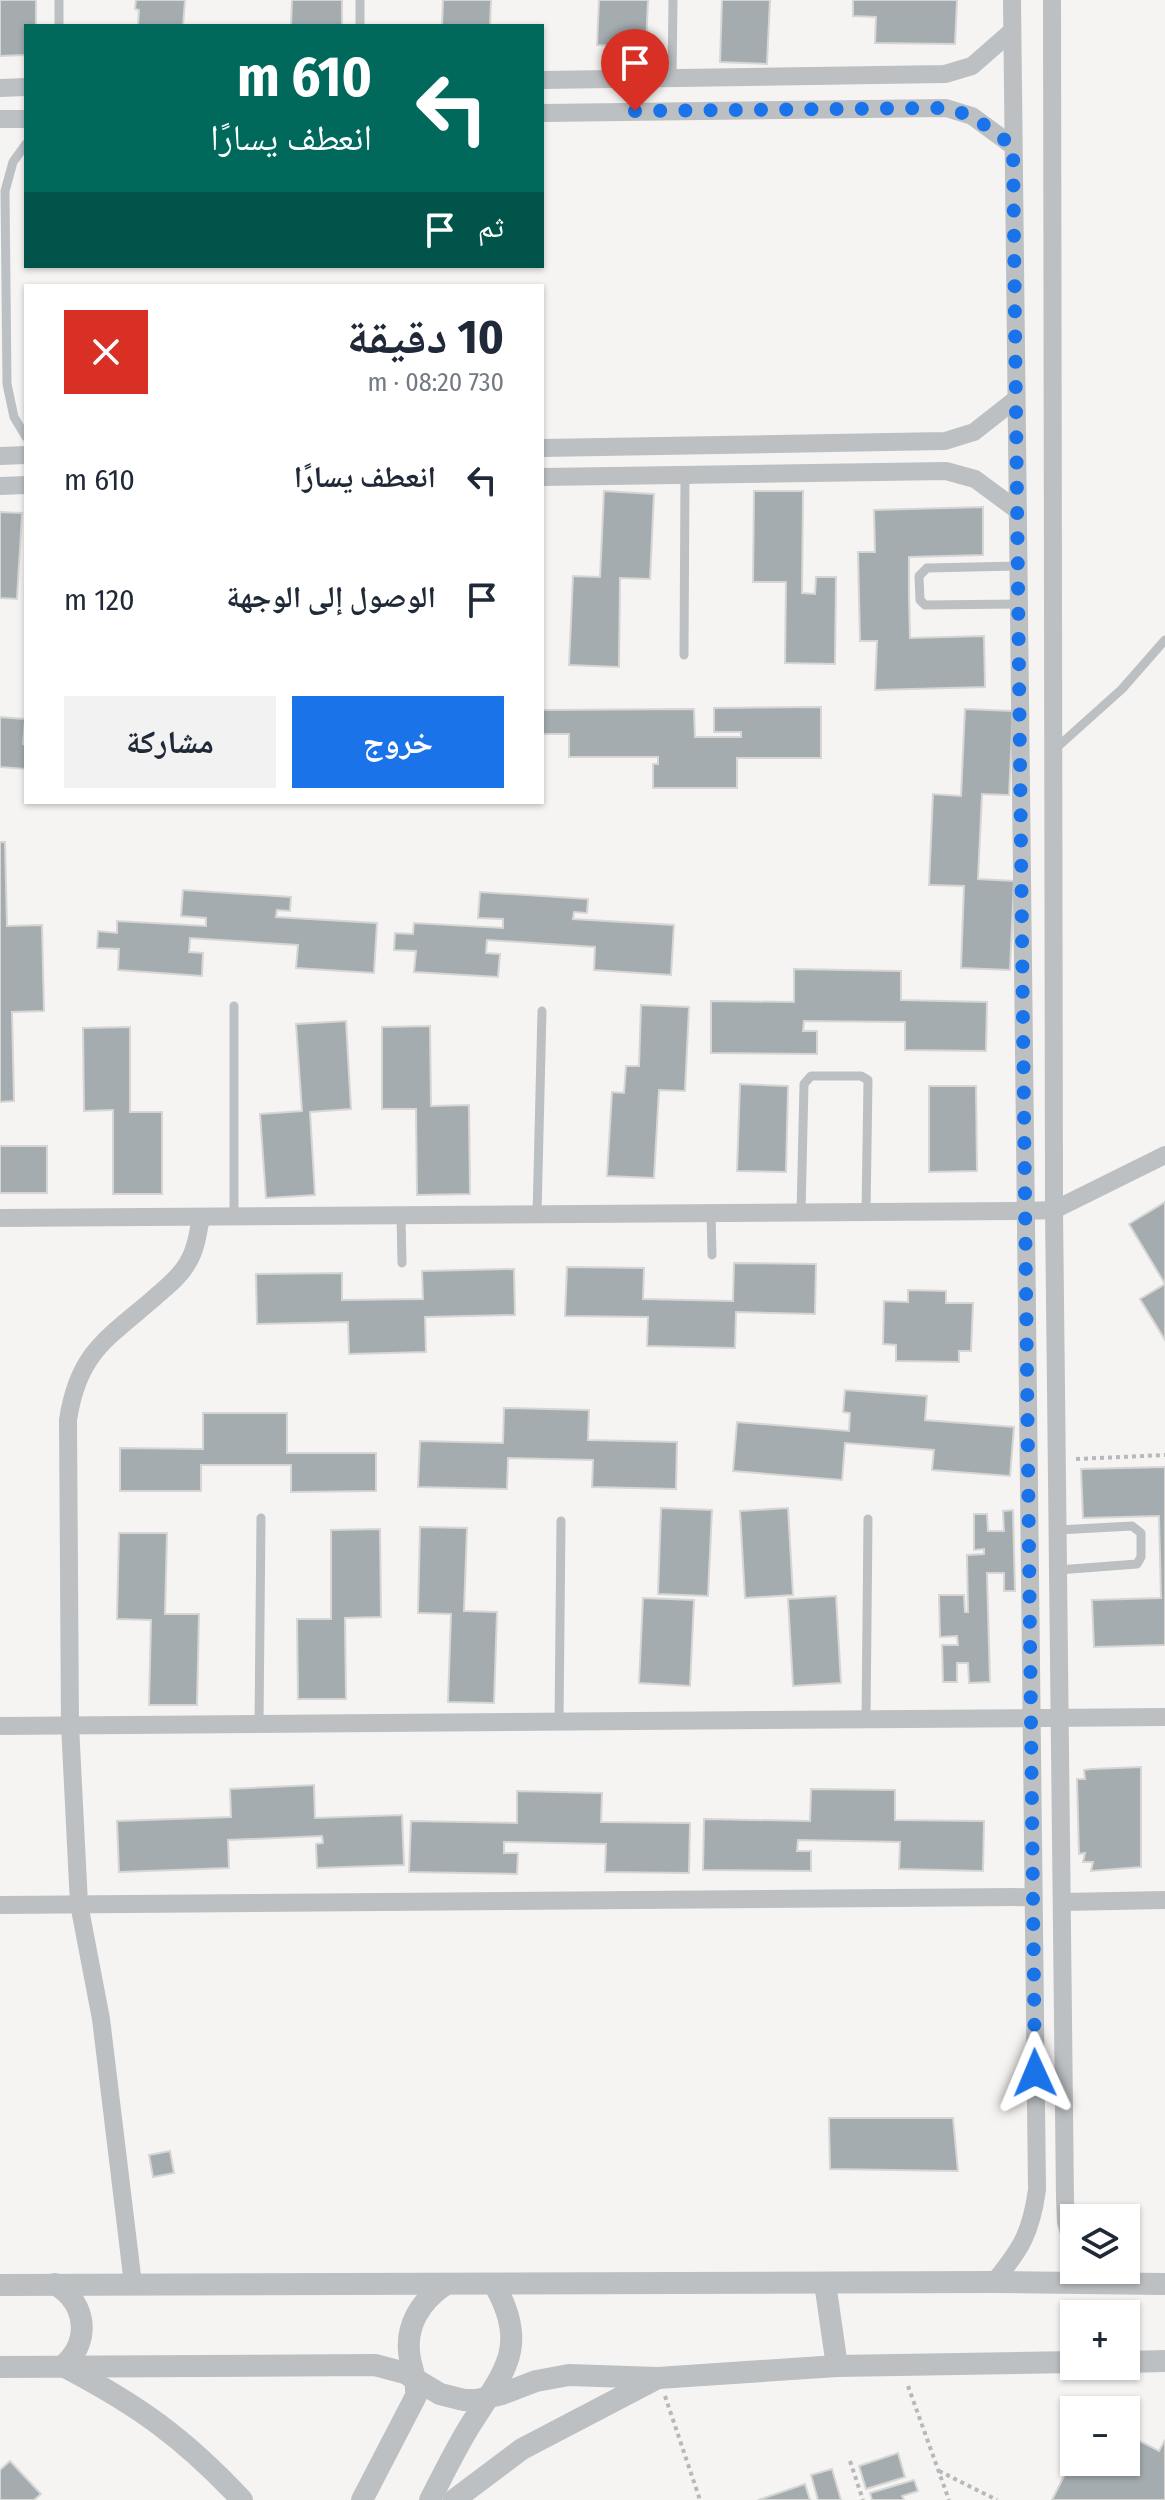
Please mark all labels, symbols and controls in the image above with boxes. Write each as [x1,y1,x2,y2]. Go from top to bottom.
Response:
pin [601,29,669,111]
icon: arrive [613,41,657,85]
text: 610 m [237,44,372,111]
icon: left [400,56,504,160]
text: انعطف يسارًا [210,116,372,160]
icon: arrive [418,208,462,252]
text: ثم [478,209,504,245]
text: 10 دقيقة [347,308,504,366]
button: close [64,310,148,394]
text: 730 m · 08:20 [367,367,504,398]
icon: left [460,458,504,502]
text: انعطف يسارًا [294,459,436,495]
text: 610 m [64,462,135,498]
icon: arrive [460,578,504,622]
text: الوصول إلى الوجهة [226,579,436,615]
text: 120 m [64,582,135,618]
button: مشاركة [64,696,276,788]
button: خروج [292,696,504,788]
position arrow [993,2031,1077,2115]
map controls [1060,2204,1140,2476]
button: layers [1060,2204,1140,2284]
button: + [1060,2300,1140,2380]
button: − [1060,2396,1140,2476]

